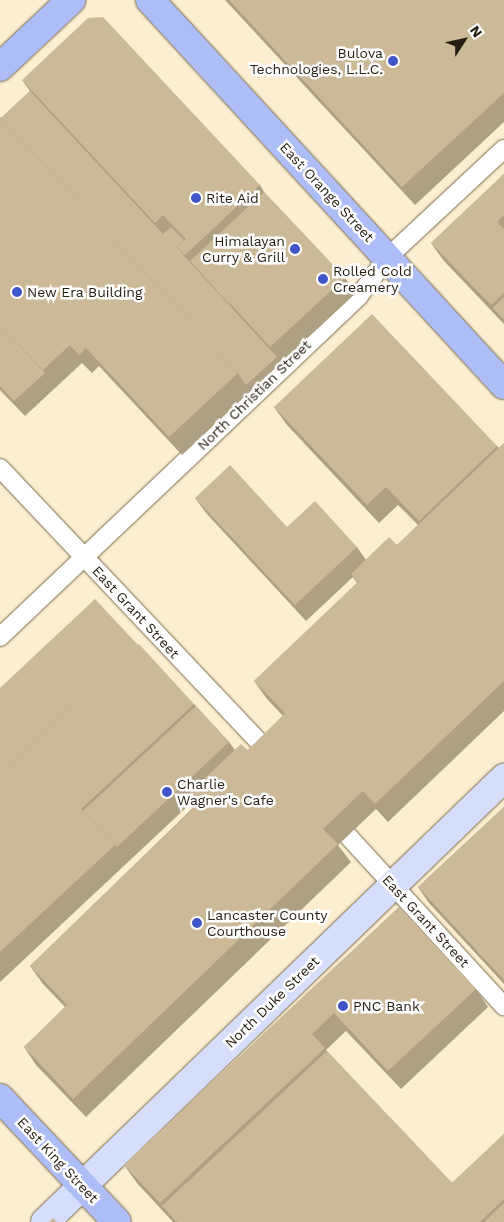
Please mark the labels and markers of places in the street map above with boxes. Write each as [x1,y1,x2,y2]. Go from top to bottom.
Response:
place label: Bulova Technologies, L.L.C. [250,45,383,78]
marker: Bulova Technologies, L.L.C. [387,55,399,67]
place label: Rite Aid [206,190,259,206]
marker: Rite Aid [190,192,202,204]
place label: Himalayan Curry & Grill [202,233,285,266]
marker: Himalayan Curry & Grill [289,243,301,255]
place label: Rolled Cold Creamery [333,263,412,296]
marker: Rolled Cold Creamery [317,273,329,285]
place label: New Era Building [27,284,143,300]
marker: New Era Building [11,286,23,298]
place label: Charlie Wagner's Cafe [177,776,274,809]
marker: Charlie Wagner's Cafe [161,786,173,798]
place label: Lancaster County Courthouse [207,907,328,940]
marker: Lancaster County Courthouse [191,917,203,929]
place label: PNC Bank [353,998,420,1014]
marker: PNC Bank [337,1000,349,1012]

